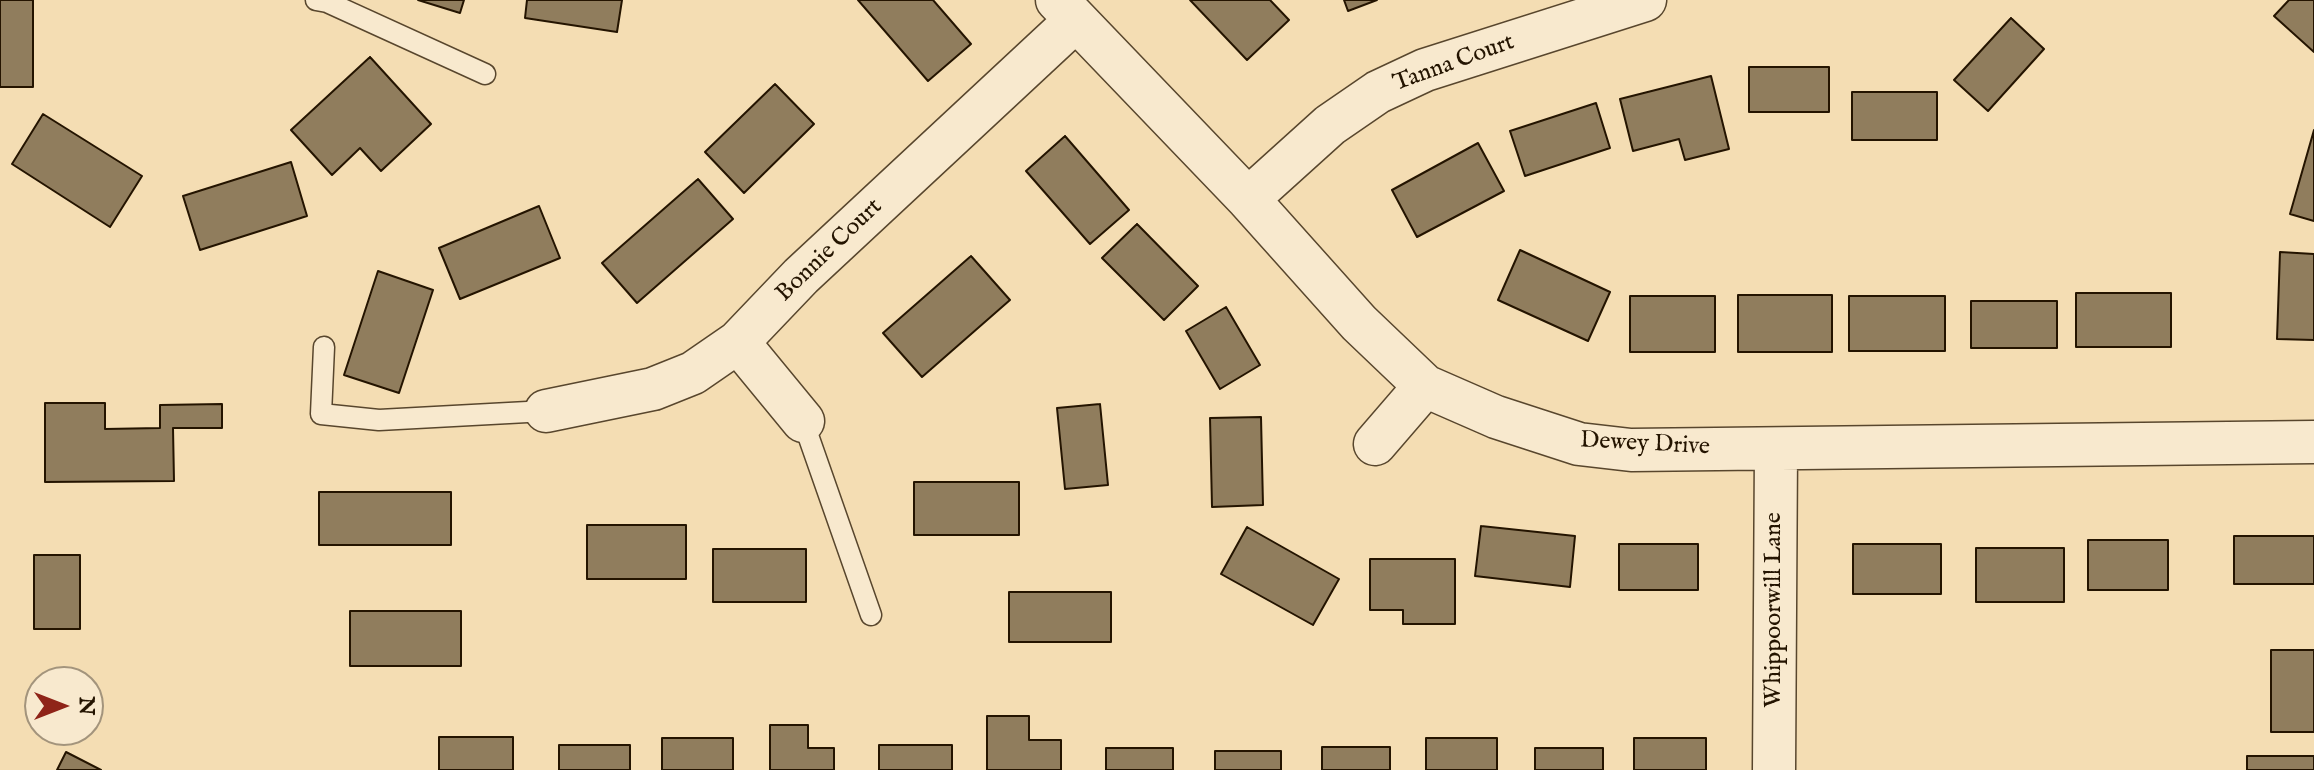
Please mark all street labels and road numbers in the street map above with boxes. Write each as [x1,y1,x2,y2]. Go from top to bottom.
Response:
street label: Tanna Court [1390,29,1518,99]
street label: Bonnie Court [771,193,889,309]
street label: Dewey Drive [1579,427,1711,463]
street label: Whippoorwill Lane [1761,512,1789,708]

